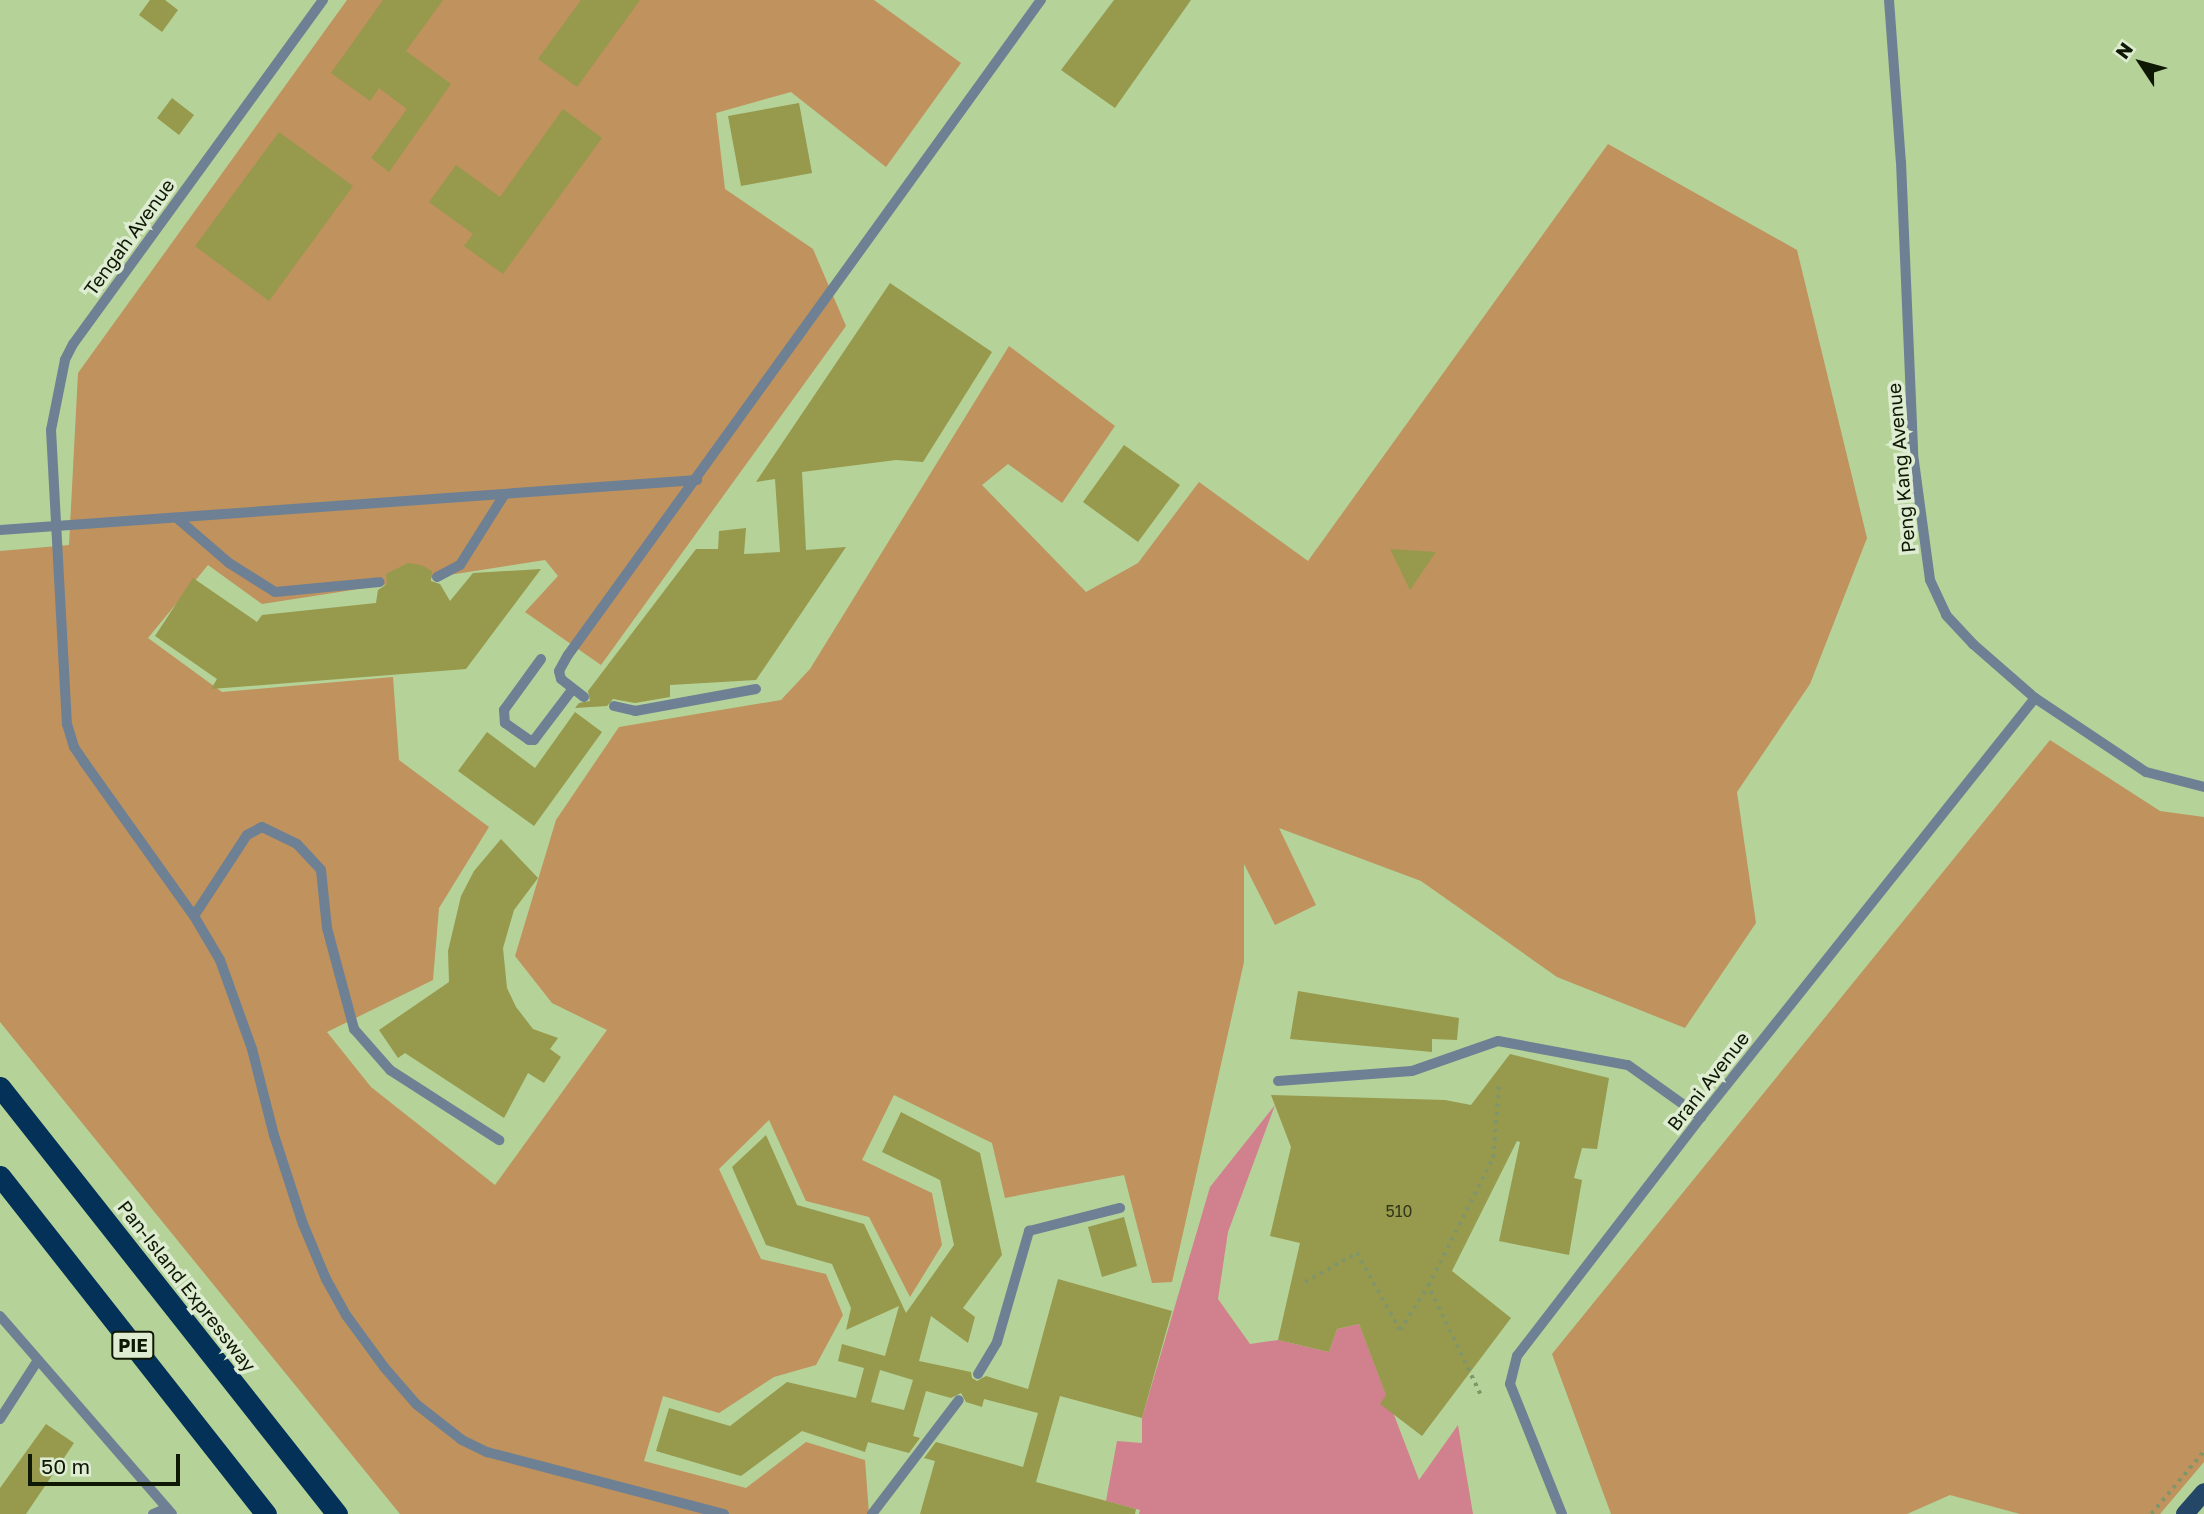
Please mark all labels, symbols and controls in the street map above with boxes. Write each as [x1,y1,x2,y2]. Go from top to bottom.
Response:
north arrow [2106,28,2176,98]
text: N [2110,38,2137,63]
street label: Tengah Avenue [79,174,179,300]
street label: Peng Kang Avenue [1882,382,1920,554]
street label: Brani Avenue [1662,1027,1754,1135]
street label: Pan-Island Expressway [113,1196,261,1376]
house number: 510 [1386,1201,1412,1221]
road number: PIE [110,1330,156,1360]
scale bar [32,1440,184,1484]
text: 50 m [41,1453,90,1479]

